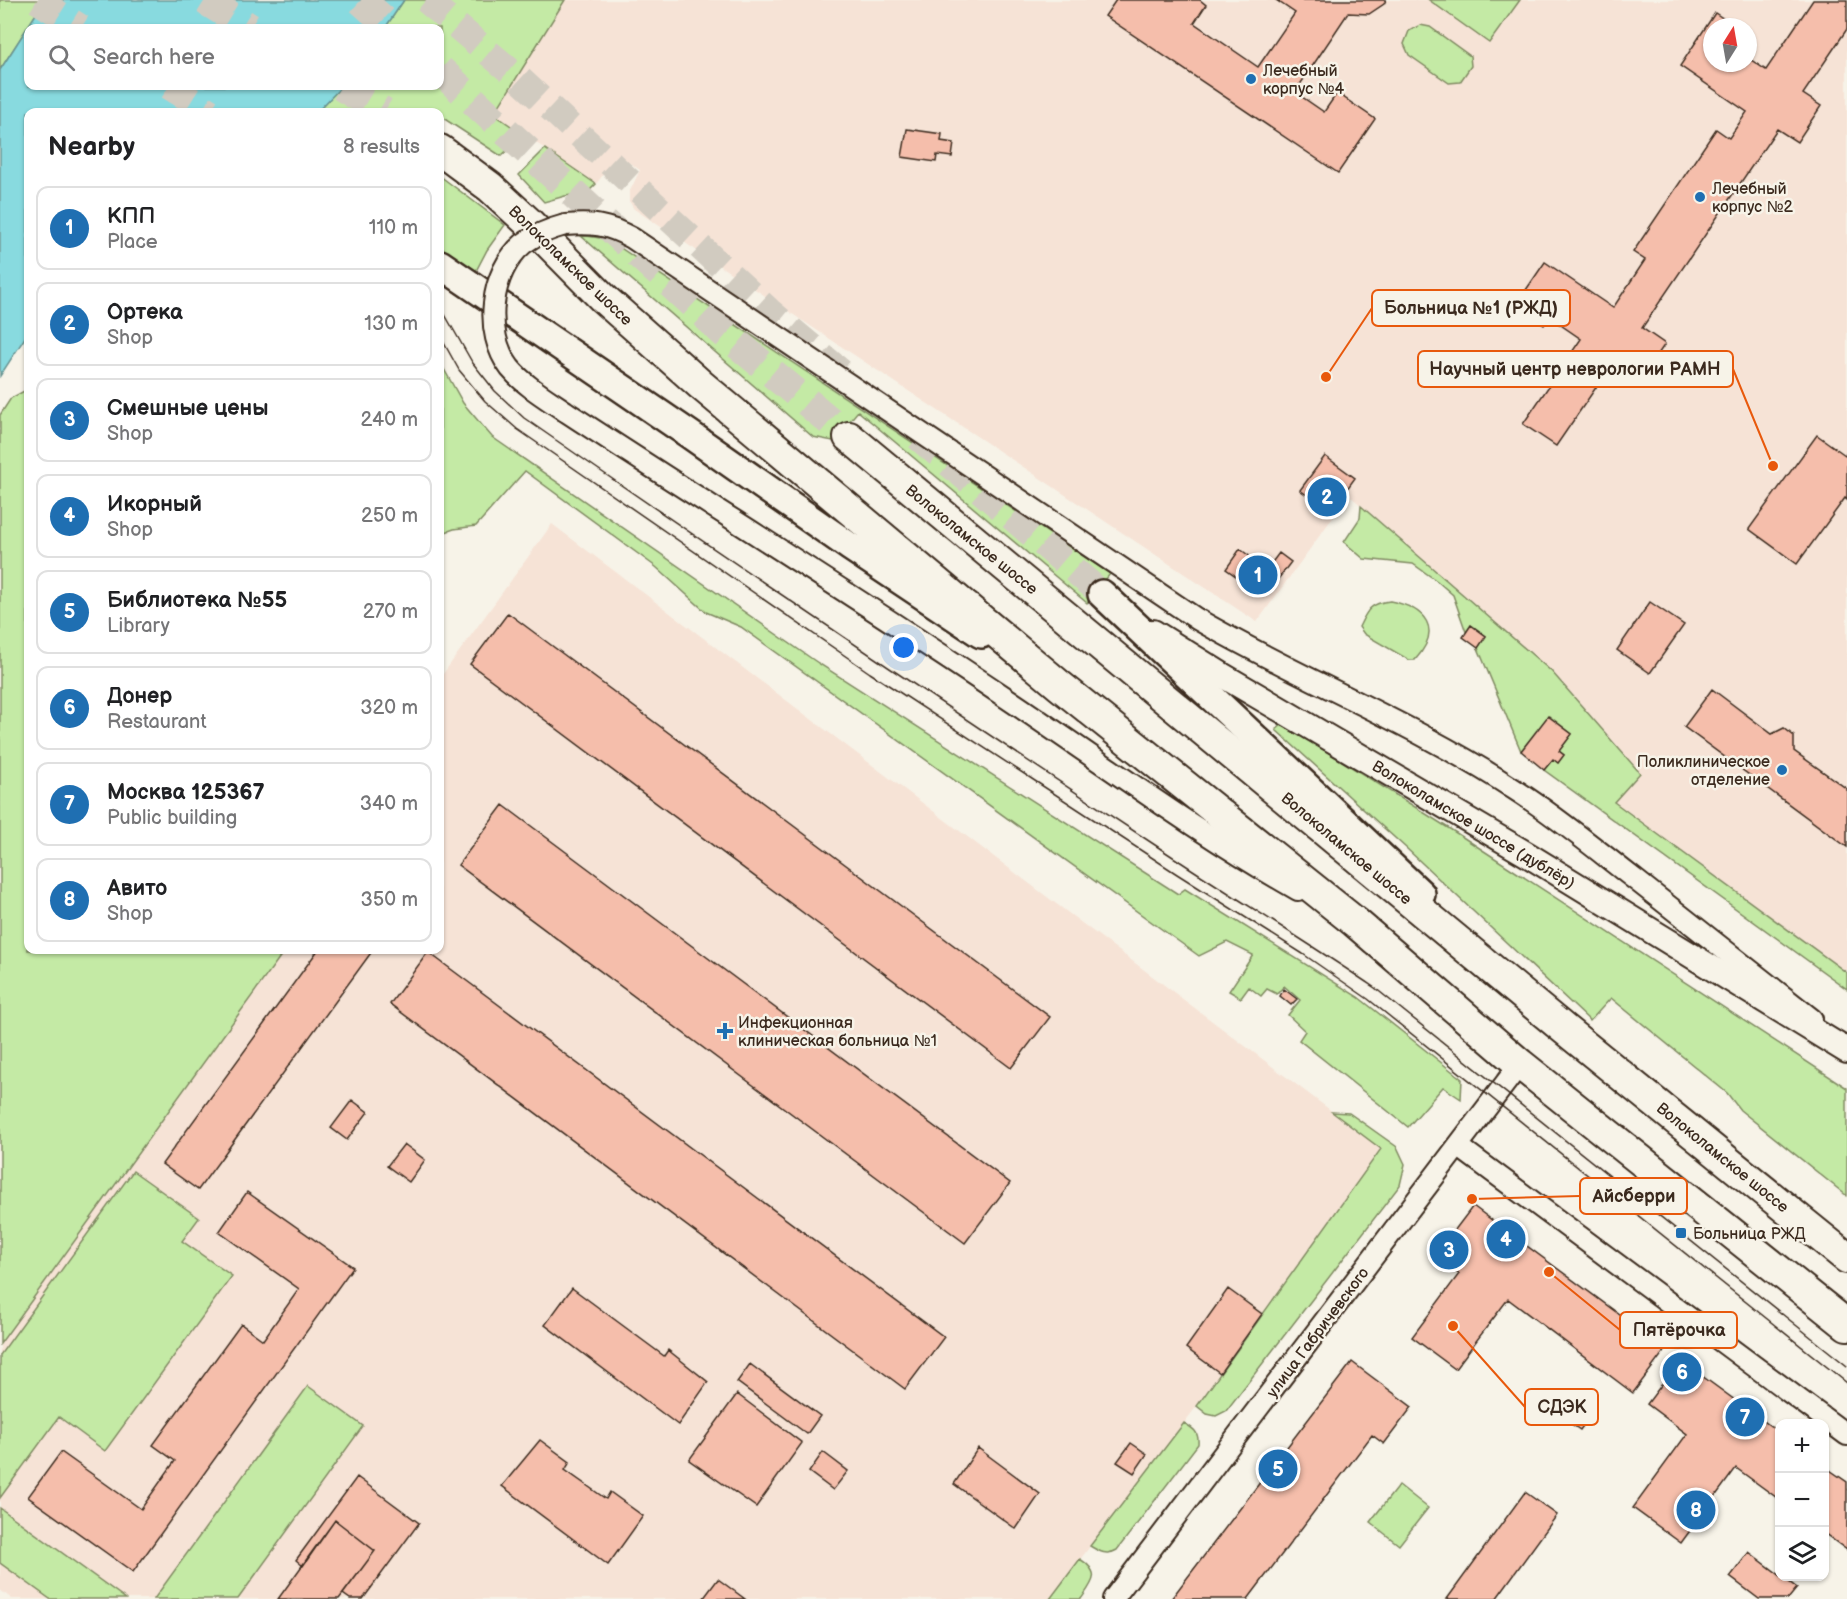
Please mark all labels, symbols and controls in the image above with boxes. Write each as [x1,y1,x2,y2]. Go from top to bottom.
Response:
north arrow [1703,18,1757,72]
search box [24,24,444,90]
icon: search [45,41,78,74]
text: Search here [93,44,215,71]
place label: Лечебный корпус №4 [1262,62,1345,99]
marker: Лечебный корпус №4 [1244,72,1258,86]
text: Nearby [48,132,135,163]
text: 8 results [343,135,420,159]
place label: Лечебный корпус №2 [1711,180,1794,217]
marker: Лечебный корпус №2 [1693,190,1707,204]
street label: Волоколамское шоссе [504,202,636,330]
text: КПП [107,203,155,230]
text: 1 [65,216,74,240]
text: 110 m [369,216,418,240]
text: Place [107,230,158,254]
callout: Больница №1 (РЖД) [1372,290,1570,326]
text: Больница №1 (РЖД) [1384,298,1558,319]
text: Ортека [107,299,183,326]
text: 2 [64,312,75,336]
text: 130 m [364,312,418,336]
text: Shop [107,326,153,350]
callout: Научный центр неврологии РАМН [1418,351,1733,387]
text: Научный центр неврологии РАМН [1429,359,1721,380]
text: Смешные цены [107,395,268,422]
text: 3 [64,408,75,432]
text: 240 m [361,408,418,432]
text: Shop [107,422,153,446]
pin: 2 [1308,474,1346,520]
street label: Волоколамское шоссе [901,481,1041,599]
text: Икорный [107,491,202,518]
text: 4 [64,504,75,528]
text: 250 m [361,504,418,528]
text: Shop [107,518,153,542]
pin: 1 [1238,552,1278,598]
text: Библиотека №55 [107,587,287,614]
text: 5 [64,600,75,624]
text: 270 m [363,600,418,624]
text: Library [107,614,170,638]
your location [889,633,918,662]
text: Донер [107,683,172,710]
text: 6 [63,696,76,720]
text: 320 m [360,696,418,720]
text: Restaurant [107,710,207,734]
place label: Поликлиническое отделение [1637,753,1770,790]
street label: Волоколамское шоссе (дублёр) [1368,757,1578,893]
marker: Поликлиническое отделение [1775,763,1789,777]
text: Москва 125367 [107,779,265,806]
street label: Волоколамское шоссе [1277,789,1415,909]
text: 7 [64,792,75,816]
text: 340 m [360,792,418,816]
text: Public building [107,806,237,830]
text: Авито [107,875,167,902]
text: 8 [63,888,76,912]
text: 350 m [361,888,418,912]
text: Shop [107,902,153,926]
place label: Инфекционная клиническая больница №1 [738,1014,937,1051]
marker: Инфекционная клиническая больница №1 [716,1022,734,1040]
street label: Волоколамское шоссе [1652,1099,1792,1217]
callout: Айсберри [1580,1178,1687,1214]
text: Айсберри [1592,1186,1675,1207]
pin: 4 [1486,1216,1526,1262]
place label: Больница РЖД [1693,1225,1806,1244]
marker: Больница РЖД [1674,1226,1688,1240]
pin: 3 [1430,1228,1468,1272]
street label: улица Габричевского [1263,1264,1373,1402]
callout: Пятёрочка [1620,1312,1737,1348]
text: Пятёрочка [1633,1320,1726,1341]
pin: 6 [1662,1350,1702,1394]
callout: СДЭК [1525,1389,1598,1425]
pin: 7 [1726,1394,1764,1440]
text: СДЭК [1537,1397,1588,1418]
map controls [1775,1419,1829,1581]
button: + [1775,1419,1829,1473]
pin: 5 [1258,1446,1298,1492]
button: − [1775,1473,1829,1527]
pin: 8 [1676,1488,1716,1532]
button: layers [1775,1527,1829,1581]

